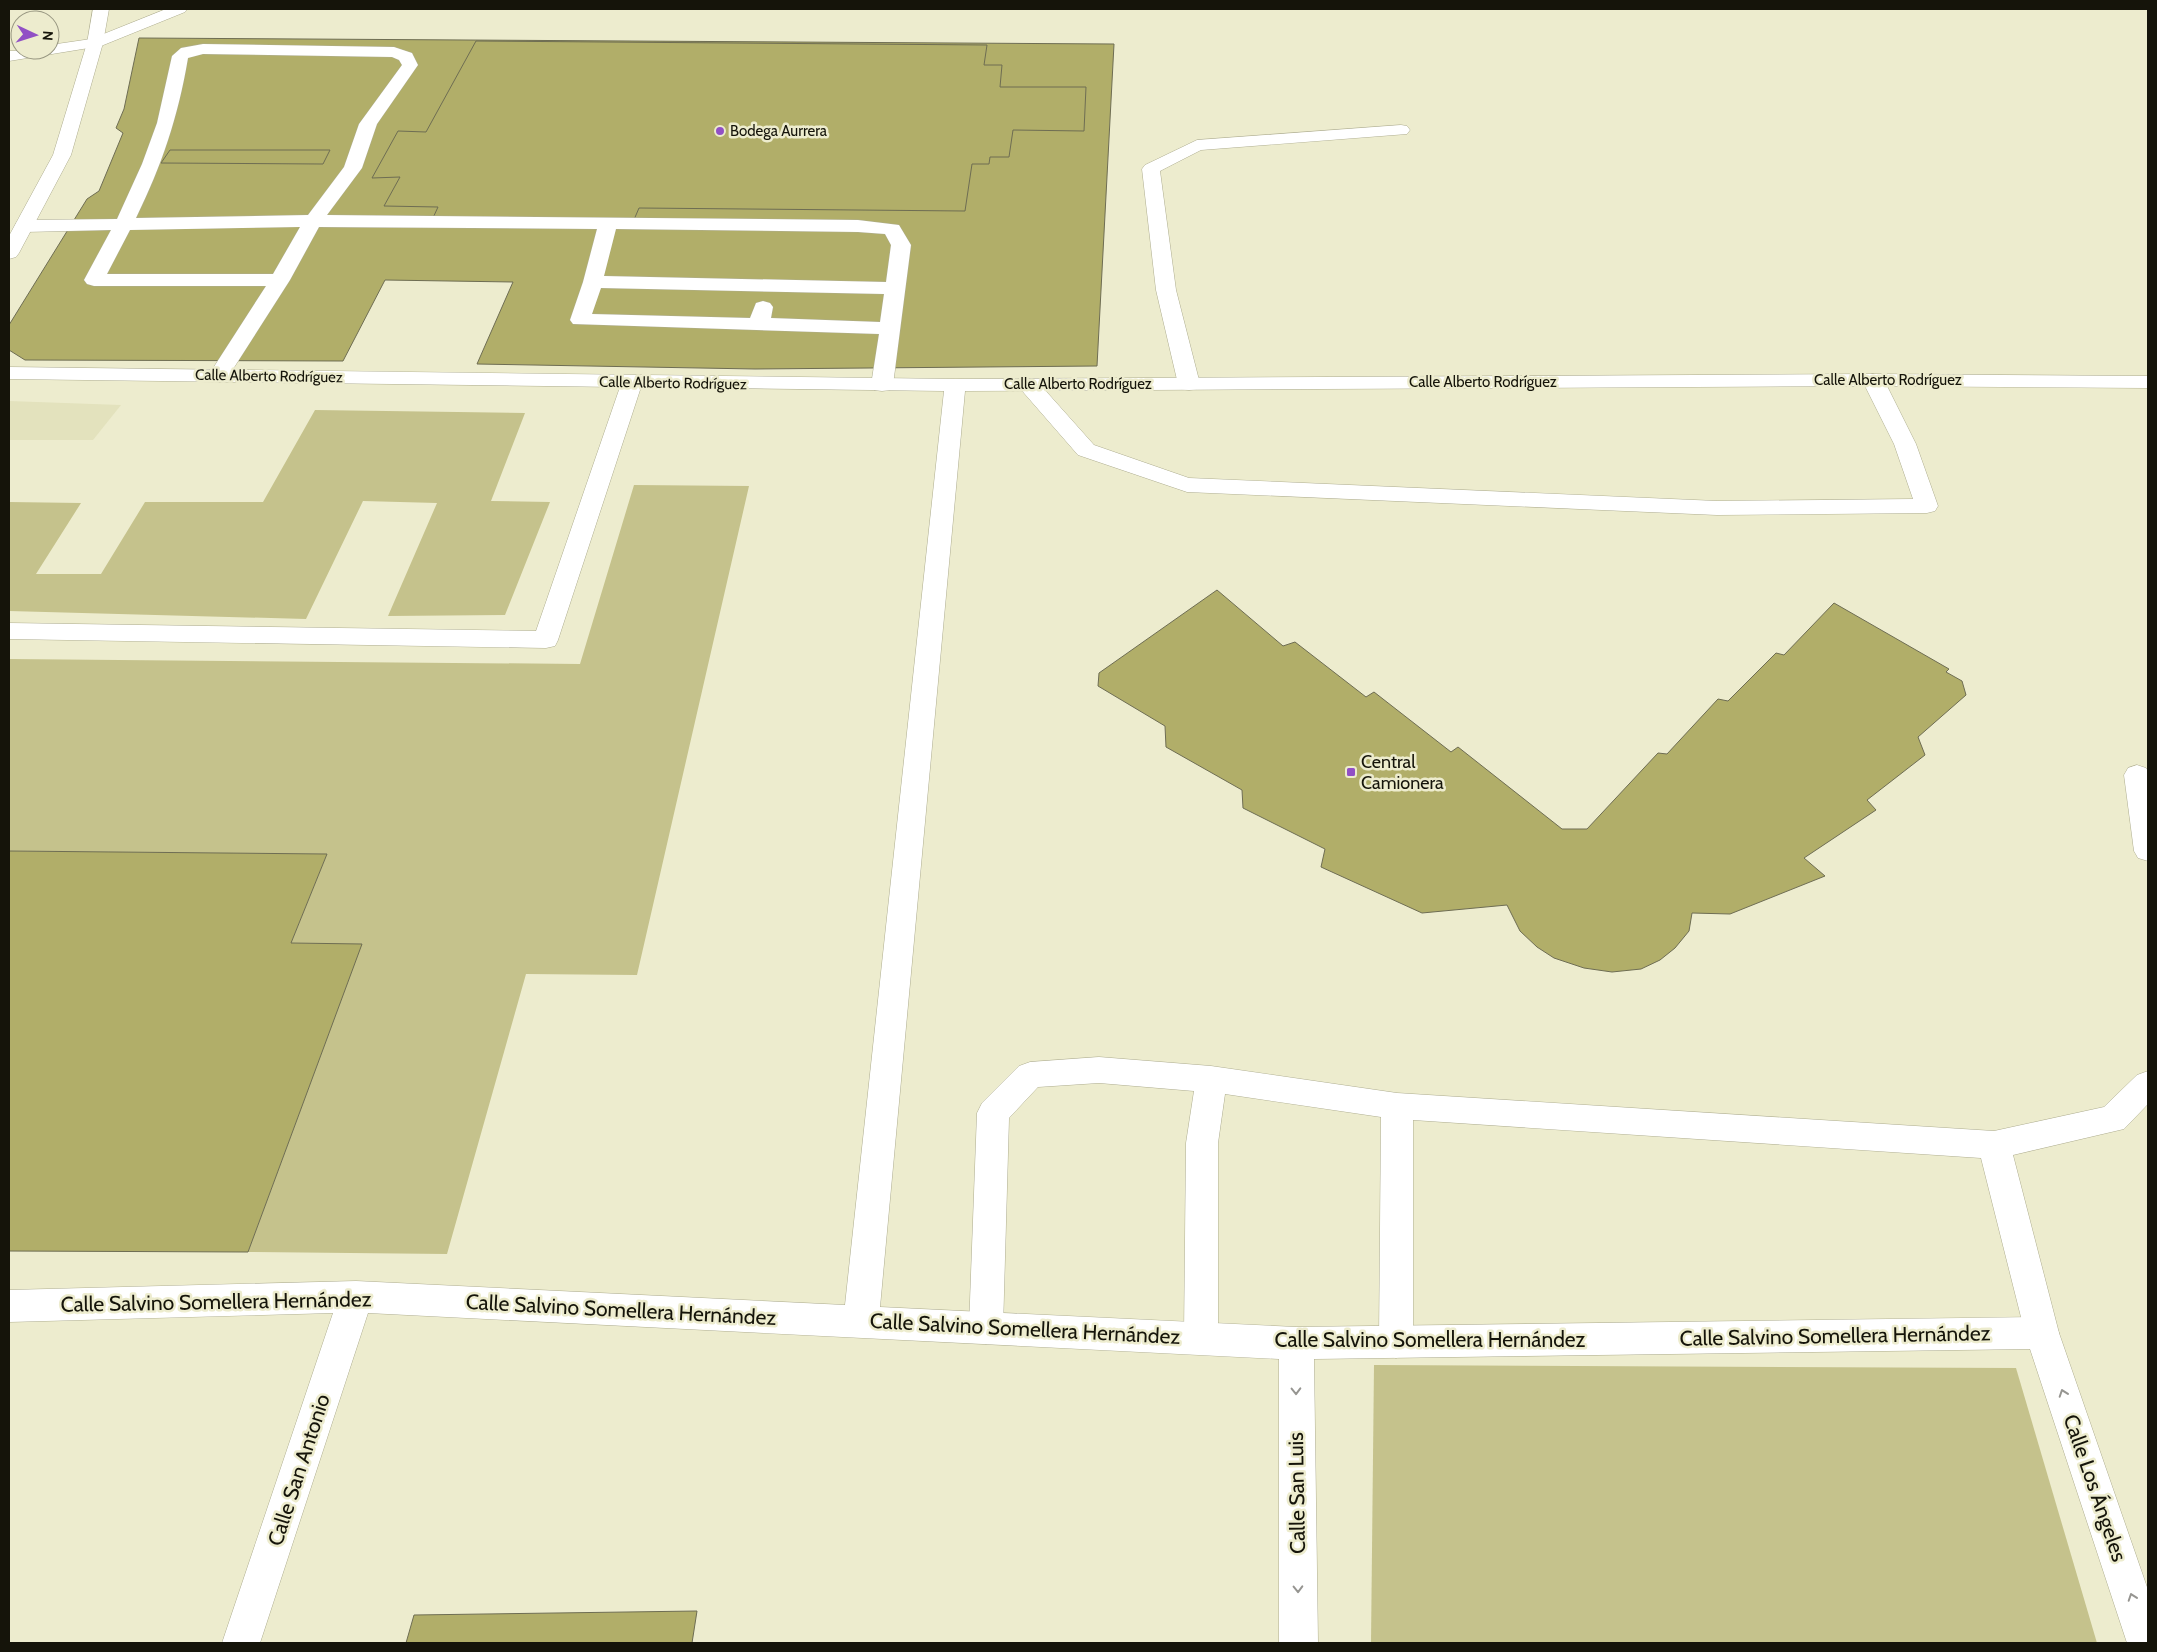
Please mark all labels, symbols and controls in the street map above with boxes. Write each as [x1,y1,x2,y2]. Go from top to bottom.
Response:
north arrow [10,10,60,60]
text: N [39,30,57,41]
place label: Bodega Aurrera [730,122,828,140]
marker: Bodega Aurrera [714,125,726,137]
street label: Calle Alberto Rodríguez [195,366,343,386]
street label: Calle Alberto Rodríguez [1814,371,1962,389]
street label: Calle Alberto Rodríguez [599,373,747,393]
street label: Calle Alberto Rodríguez [1409,373,1557,391]
street label: Calle Alberto Rodríguez [1004,375,1152,393]
place label: Central Camionera [1361,751,1444,794]
marker: Central Camionera [1345,766,1357,778]
street label: Calle Salvino Somellera Hernández [60,1286,372,1317]
street label: Calle Salvino Somellera Hernández [465,1289,777,1330]
street label: Calle Salvino Somellera Hernández [869,1308,1181,1349]
street label: Calle Salvino Somellera Hernández [1679,1320,1991,1351]
street label: Calle Salvino Somellera Hernández [1275,1327,1586,1352]
one-way arrow [1291,1388,1301,1396]
one-way arrow [2058,1390,2068,1398]
street label: Calle San Antonio [262,1391,335,1549]
street label: Calle Los Ángeles [2059,1411,2132,1565]
street label: Calle San Luis [1283,1432,1310,1554]
one-way arrow [1293,1586,1303,1593]
one-way arrow [2128,1593,2138,1602]

